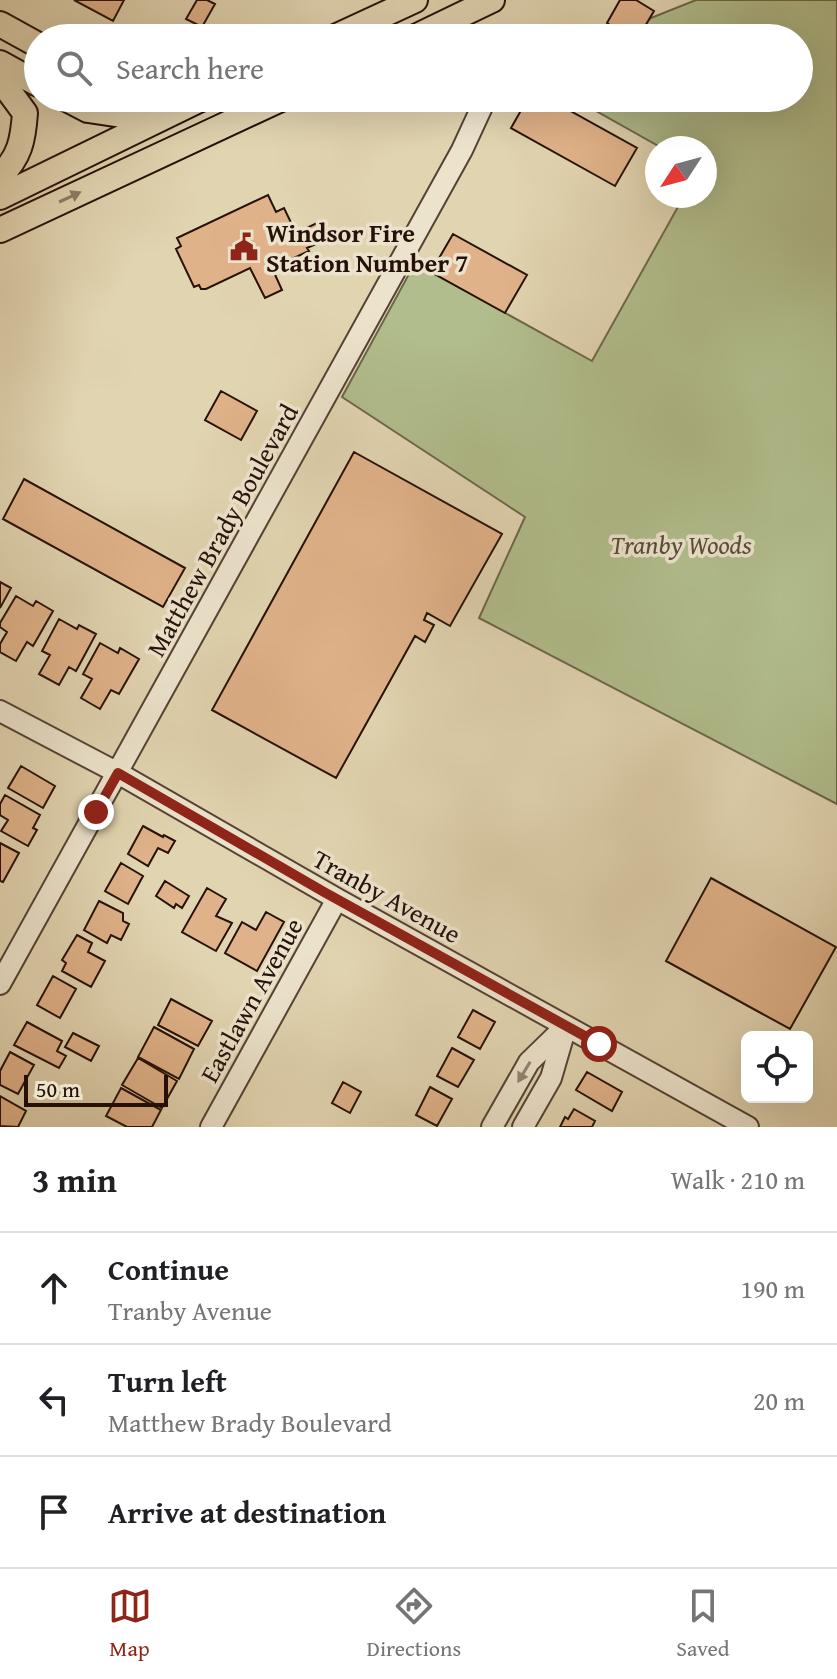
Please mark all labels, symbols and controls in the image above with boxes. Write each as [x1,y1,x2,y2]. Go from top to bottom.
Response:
search box [24,24,813,112]
icon: search [52,46,96,90]
text: Search here [116,46,264,90]
north arrow [645,136,717,208]
one-way arrow [59,190,82,204]
place label: Windsor Fire Station Number 7 [266,213,468,282]
public building icon: Windsor Fire Station Number 7 [229,232,259,262]
street label: Matthew Brady Boulevard [136,396,308,663]
park label: Tranby Woods [611,525,752,564]
route end [78,794,114,830]
street label: Tranby Avenue [306,839,468,953]
street label: Eastlawn Avenue [190,911,312,1089]
route start [581,1026,617,1062]
map controls [741,1031,813,1103]
button: locate [741,1031,813,1103]
one-way arrow [517,1061,531,1083]
scale bar [24,1071,168,1107]
text: 50 m [36,1073,80,1105]
text: 3 min [32,1155,117,1204]
text: Walk · 210 m [671,1160,805,1199]
text: Continue [108,1247,229,1291]
icon: ahead [32,1266,76,1310]
text: 190 m [740,1269,805,1308]
text: Tranby Avenue [108,1291,272,1330]
text: Turn left [108,1359,227,1403]
icon: left [32,1378,76,1422]
text: 20 m [753,1381,805,1420]
text: Matthew Brady Boulevard [108,1403,392,1442]
icon: arrive [32,1490,76,1534]
text: Arrive at destination [108,1490,386,1534]
tab: Map [108,1584,152,1664]
tab: Directions [367,1584,461,1664]
tab: Saved [676,1584,729,1664]

